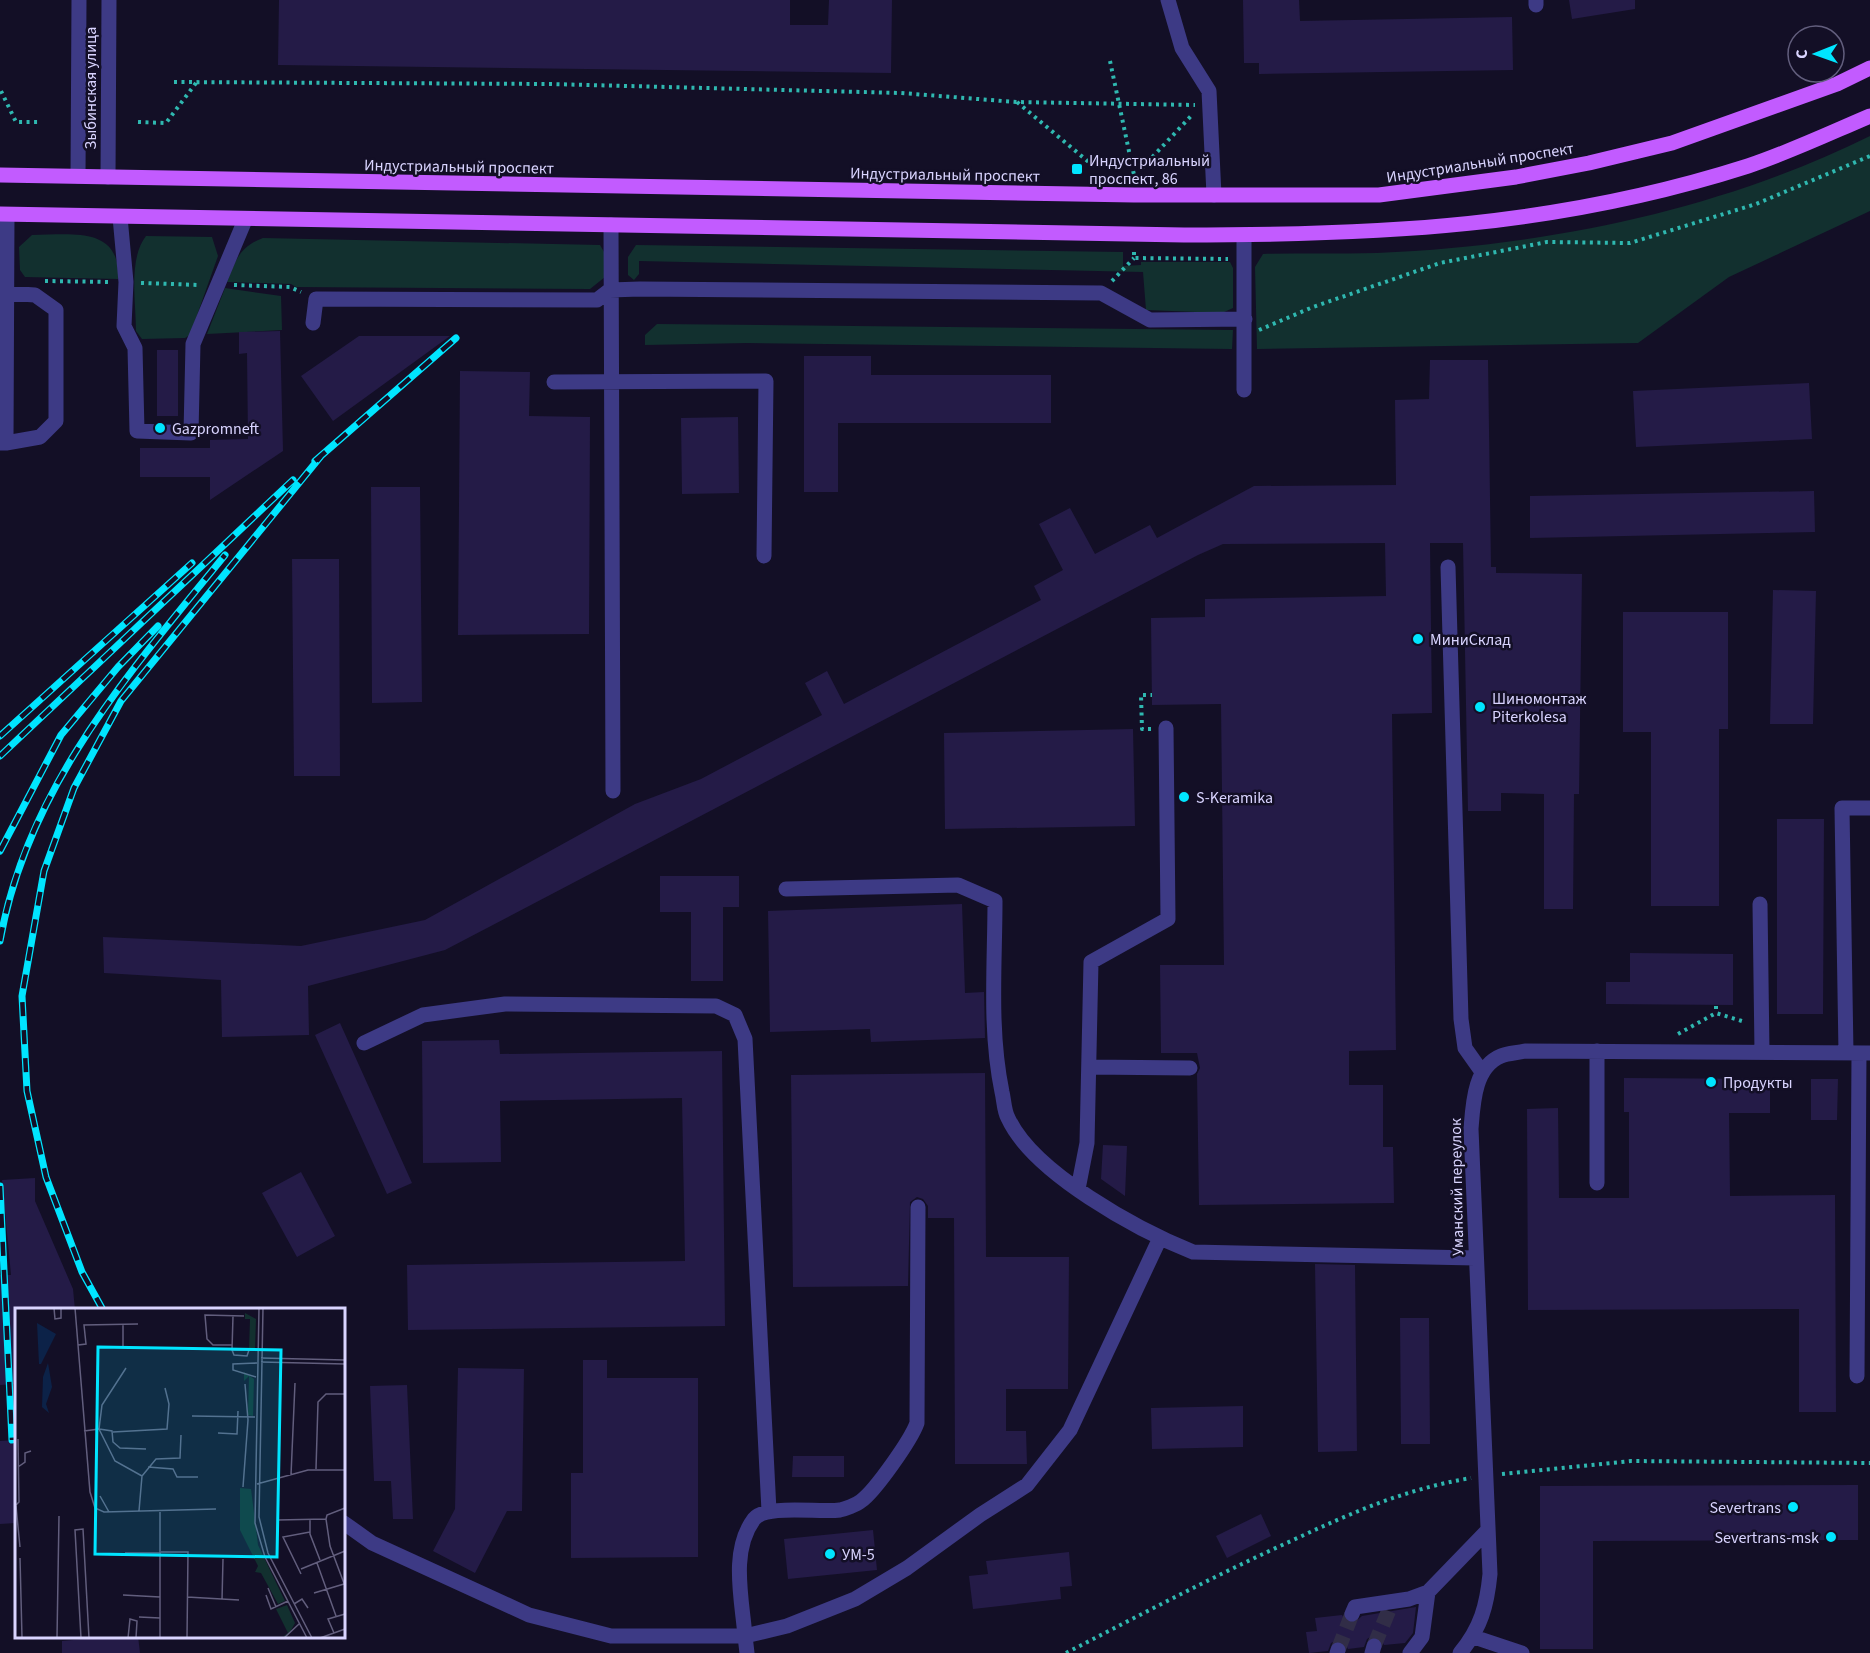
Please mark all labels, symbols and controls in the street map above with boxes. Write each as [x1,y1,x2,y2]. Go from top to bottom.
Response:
north arrow [1786,24,1846,84]
street label: Зыбинская улица [80,27,102,149]
text: С [1791,49,1813,59]
street label: Индустриальный проспект [1385,137,1576,189]
place label: Индустриальный проспект, 86 [1089,150,1210,190]
street label: Индустриальный проспект [364,154,554,180]
street label: Индустриальный проспект [850,162,1040,188]
marker: Индустриальный проспект, 86 [1070,162,1084,176]
place label: Gazpromneft [172,418,260,440]
marker: Gazpromneft [153,421,167,435]
place label: МиниСклад [1430,629,1511,651]
marker: МиниСклад [1411,632,1425,646]
place label: Шиномонтаж Piterkolesa [1492,688,1587,728]
marker: Шиномонтаж Piterkolesa [1473,700,1487,714]
place label: S-Keramika [1196,787,1273,809]
marker: S-Keramika [1177,790,1191,804]
place label: Продукты [1723,1072,1793,1094]
marker: Продукты [1704,1075,1718,1089]
street label: Уманский переулок [1445,1118,1469,1256]
inset map [15,1308,345,1638]
place label: Severtrans [1709,1497,1781,1519]
marker: Severtrans [1786,1500,1800,1514]
place label: Severtrans-msk [1714,1527,1819,1549]
marker: Severtrans-msk [1824,1530,1838,1544]
place label: УМ-5 [842,1544,875,1566]
marker: УМ-5 [823,1547,837,1561]

